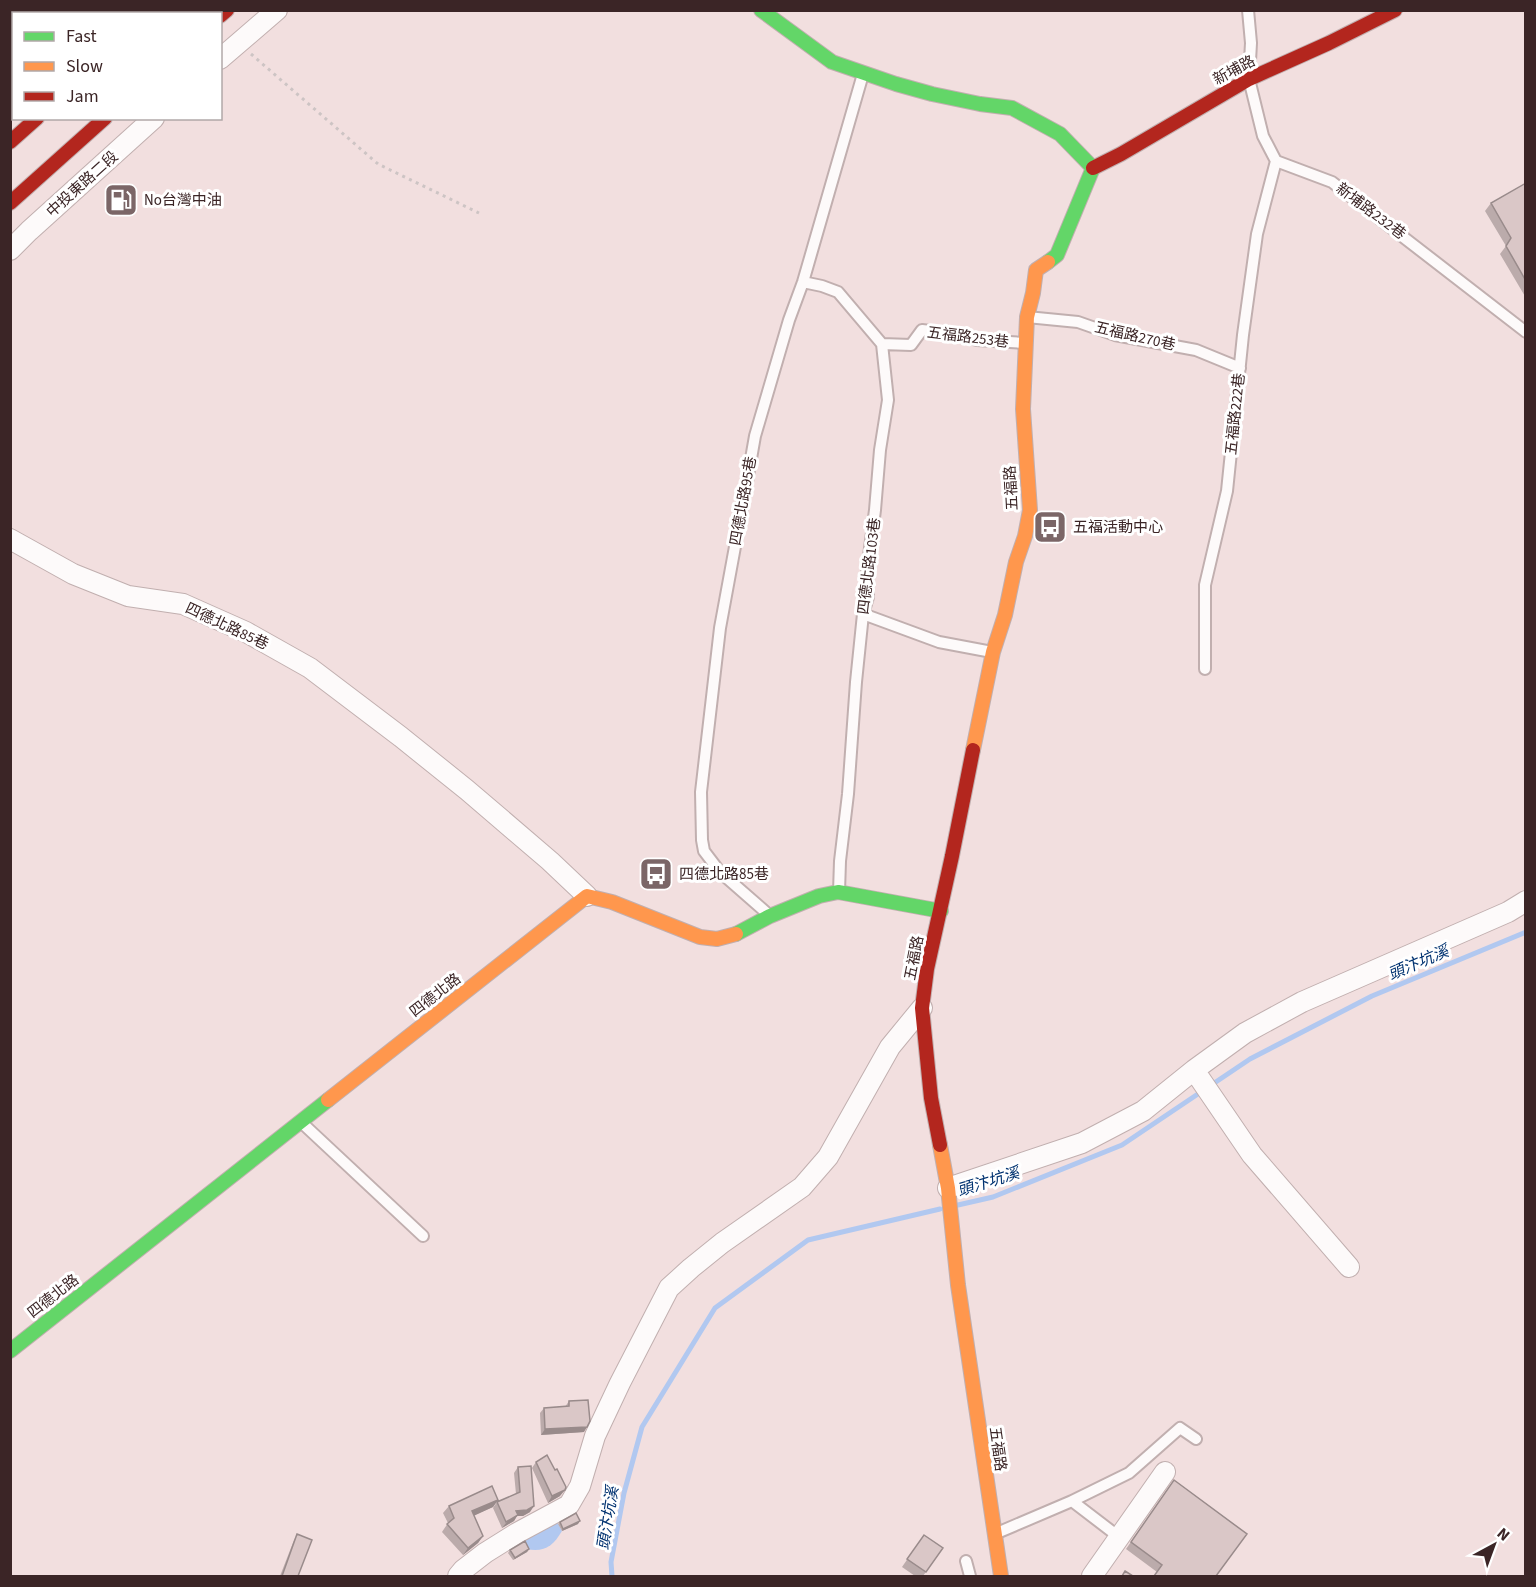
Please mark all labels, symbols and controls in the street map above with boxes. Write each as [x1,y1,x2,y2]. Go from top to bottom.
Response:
legend [12,12,222,120]
text: Fast [66,24,97,49]
street label: 新埔路 [1209,51,1259,90]
text: Slow [66,54,103,79]
text: Jam [66,84,99,109]
street label: 中投東路二段 [42,146,123,222]
street label: 新埔路232巷 [1331,178,1410,245]
fuel station icon: No台灣中油 [103,182,139,218]
place label: No台灣中油 [144,190,222,211]
street label: 五福路270巷 [1092,317,1177,356]
street label: 五福路253巷 [926,322,1010,353]
street label: 五福路222巷 [1221,372,1250,456]
street label: 四德北路95巷 [725,455,762,547]
street label: 五福路 [1000,465,1023,511]
bus stop icon: 五福活動中心 [1032,509,1068,545]
street label: 四德北路103巷 [853,516,886,616]
place label: 五福活動中心 [1073,517,1163,538]
street label: 四德北路85巷 [182,598,272,655]
bus stop icon: 四德北路85巷 [638,856,674,892]
place label: 四德北路85巷 [679,864,769,885]
street label: 五福路 [900,934,929,982]
water label: 頭汴坑溪 [1385,940,1454,986]
street label: 四德北路 [405,969,465,1022]
water label: 頭汴坑溪 [954,1161,1024,1202]
street label: 四德北路 [23,1270,83,1323]
street label: 五福路 [984,1425,1011,1473]
water label: 頭汴坑溪 [592,1483,624,1551]
north arrow [1464,1515,1524,1575]
text: N [1492,1523,1514,1546]

